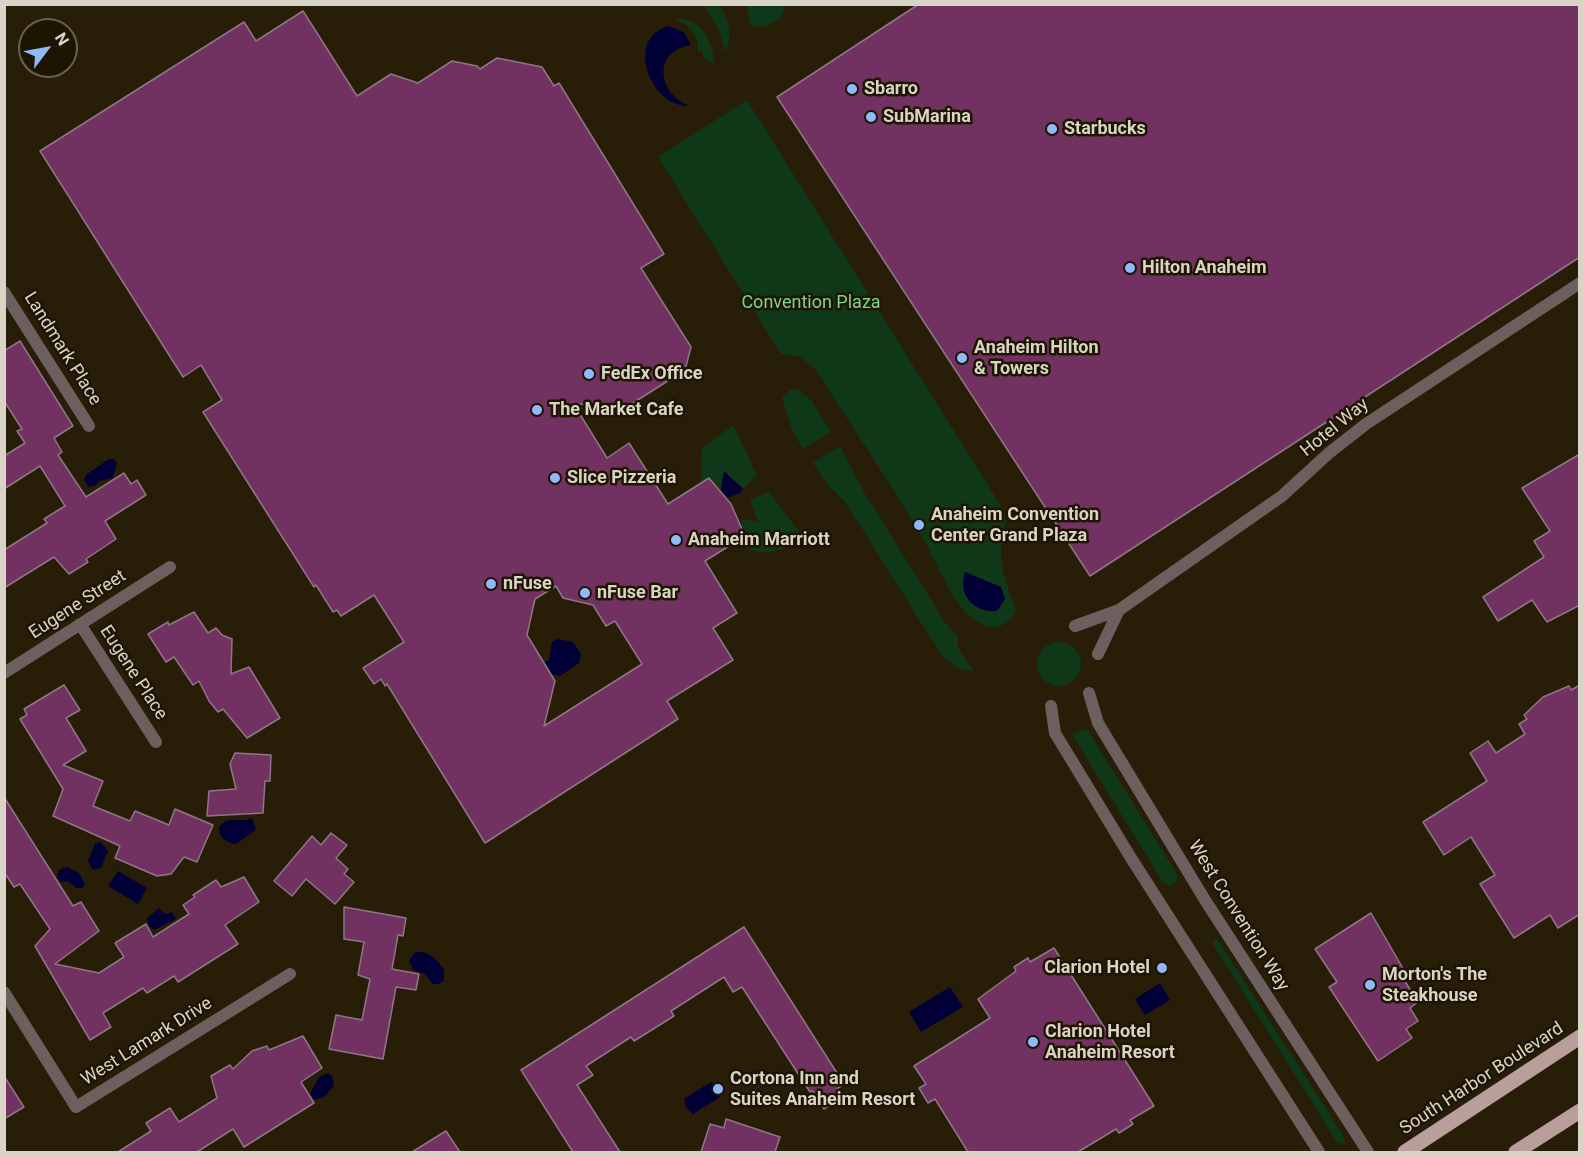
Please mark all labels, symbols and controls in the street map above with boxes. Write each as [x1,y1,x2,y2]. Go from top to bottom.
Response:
north arrow [18,18,78,78]
text: N [51,29,73,49]
place label: Sbarro [864,78,918,100]
marker: Sbarro [845,82,859,96]
place label: SubMarina [883,106,971,128]
marker: SubMarina [864,110,878,124]
place label: Starbucks [1064,118,1146,140]
marker: Starbucks [1045,122,1059,136]
place label: Hilton Anaheim [1142,257,1267,279]
marker: Hilton Anaheim [1123,261,1137,275]
street label: Landmark Place [19,288,105,410]
park label: Convention Plaza [741,292,881,314]
place label: Anaheim Hilton & Towers [974,337,1099,380]
marker: Anaheim Hilton & Towers [955,351,969,365]
place label: FedEx Office [601,363,703,385]
marker: FedEx Office [582,367,596,381]
street label: Hotel Way [1297,394,1373,462]
place label: The Market Cafe [549,399,683,421]
marker: The Market Cafe [530,403,544,417]
place label: Slice Pizzeria [567,467,676,489]
marker: Slice Pizzeria [548,471,562,485]
place label: Anaheim Convention Center Grand Plaza [931,504,1099,546]
marker: Anaheim Convention Center Grand Plaza [912,518,926,532]
place label: Anaheim Marriott [688,529,830,551]
marker: Anaheim Marriott [669,533,683,547]
street label: Eugene Street [26,566,130,644]
place label: nFuse [503,573,552,595]
marker: nFuse [484,577,498,591]
place label: nFuse Bar [597,582,678,604]
marker: nFuse Bar [578,586,592,600]
street label: Eugene Place [95,622,171,724]
street label: West Convention Way [1183,837,1293,995]
place label: Clarion Hotel [1044,957,1150,979]
marker: Clarion Hotel [1155,961,1169,975]
place label: Morton's The Steakhouse [1382,964,1487,1006]
marker: Morton's The Steakhouse [1363,978,1377,992]
street label: West Lamark Drive [78,993,216,1091]
street label: South Harbor Boulevard [1396,1018,1568,1140]
place label: Clarion Hotel Anaheim Resort [1045,1021,1175,1064]
marker: Clarion Hotel Anaheim Resort [1026,1035,1040,1049]
place label: Cortona Inn and Suites Anaheim Resort [730,1068,915,1110]
marker: Cortona Inn and Suites Anaheim Resort [711,1082,725,1096]

